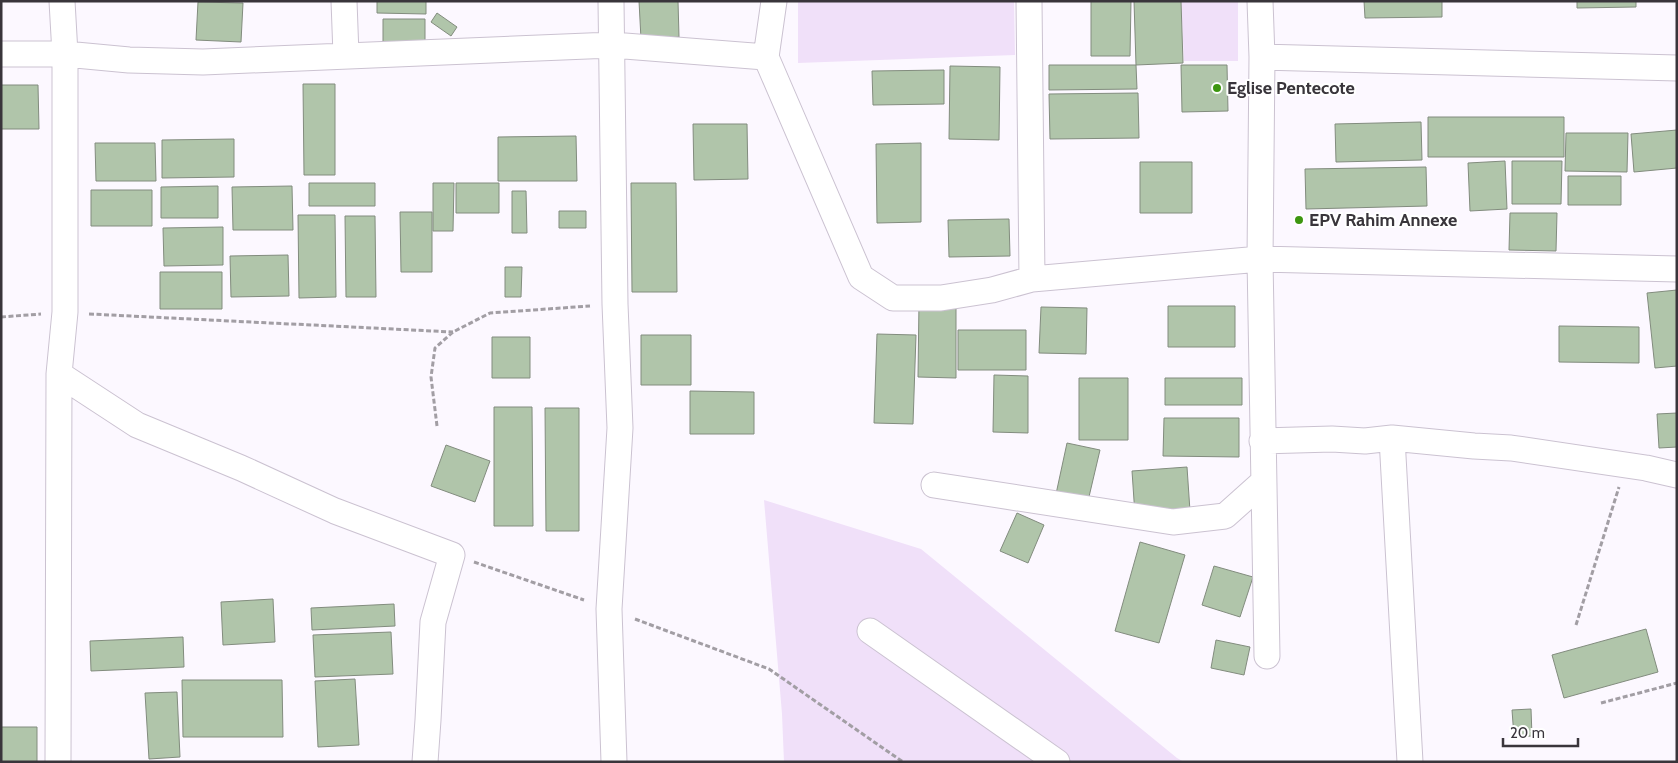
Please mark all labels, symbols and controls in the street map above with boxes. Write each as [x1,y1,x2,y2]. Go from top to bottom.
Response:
place label: Eglise Pentecote [1227,77,1355,99]
marker: Eglise Pentecote [1211,82,1223,94]
place label: EPV Rahim Annexe [1309,209,1457,231]
marker: EPV Rahim Annexe [1293,214,1305,226]
scale bar [1503,716,1578,748]
text: 20 m [1510,724,1545,742]

